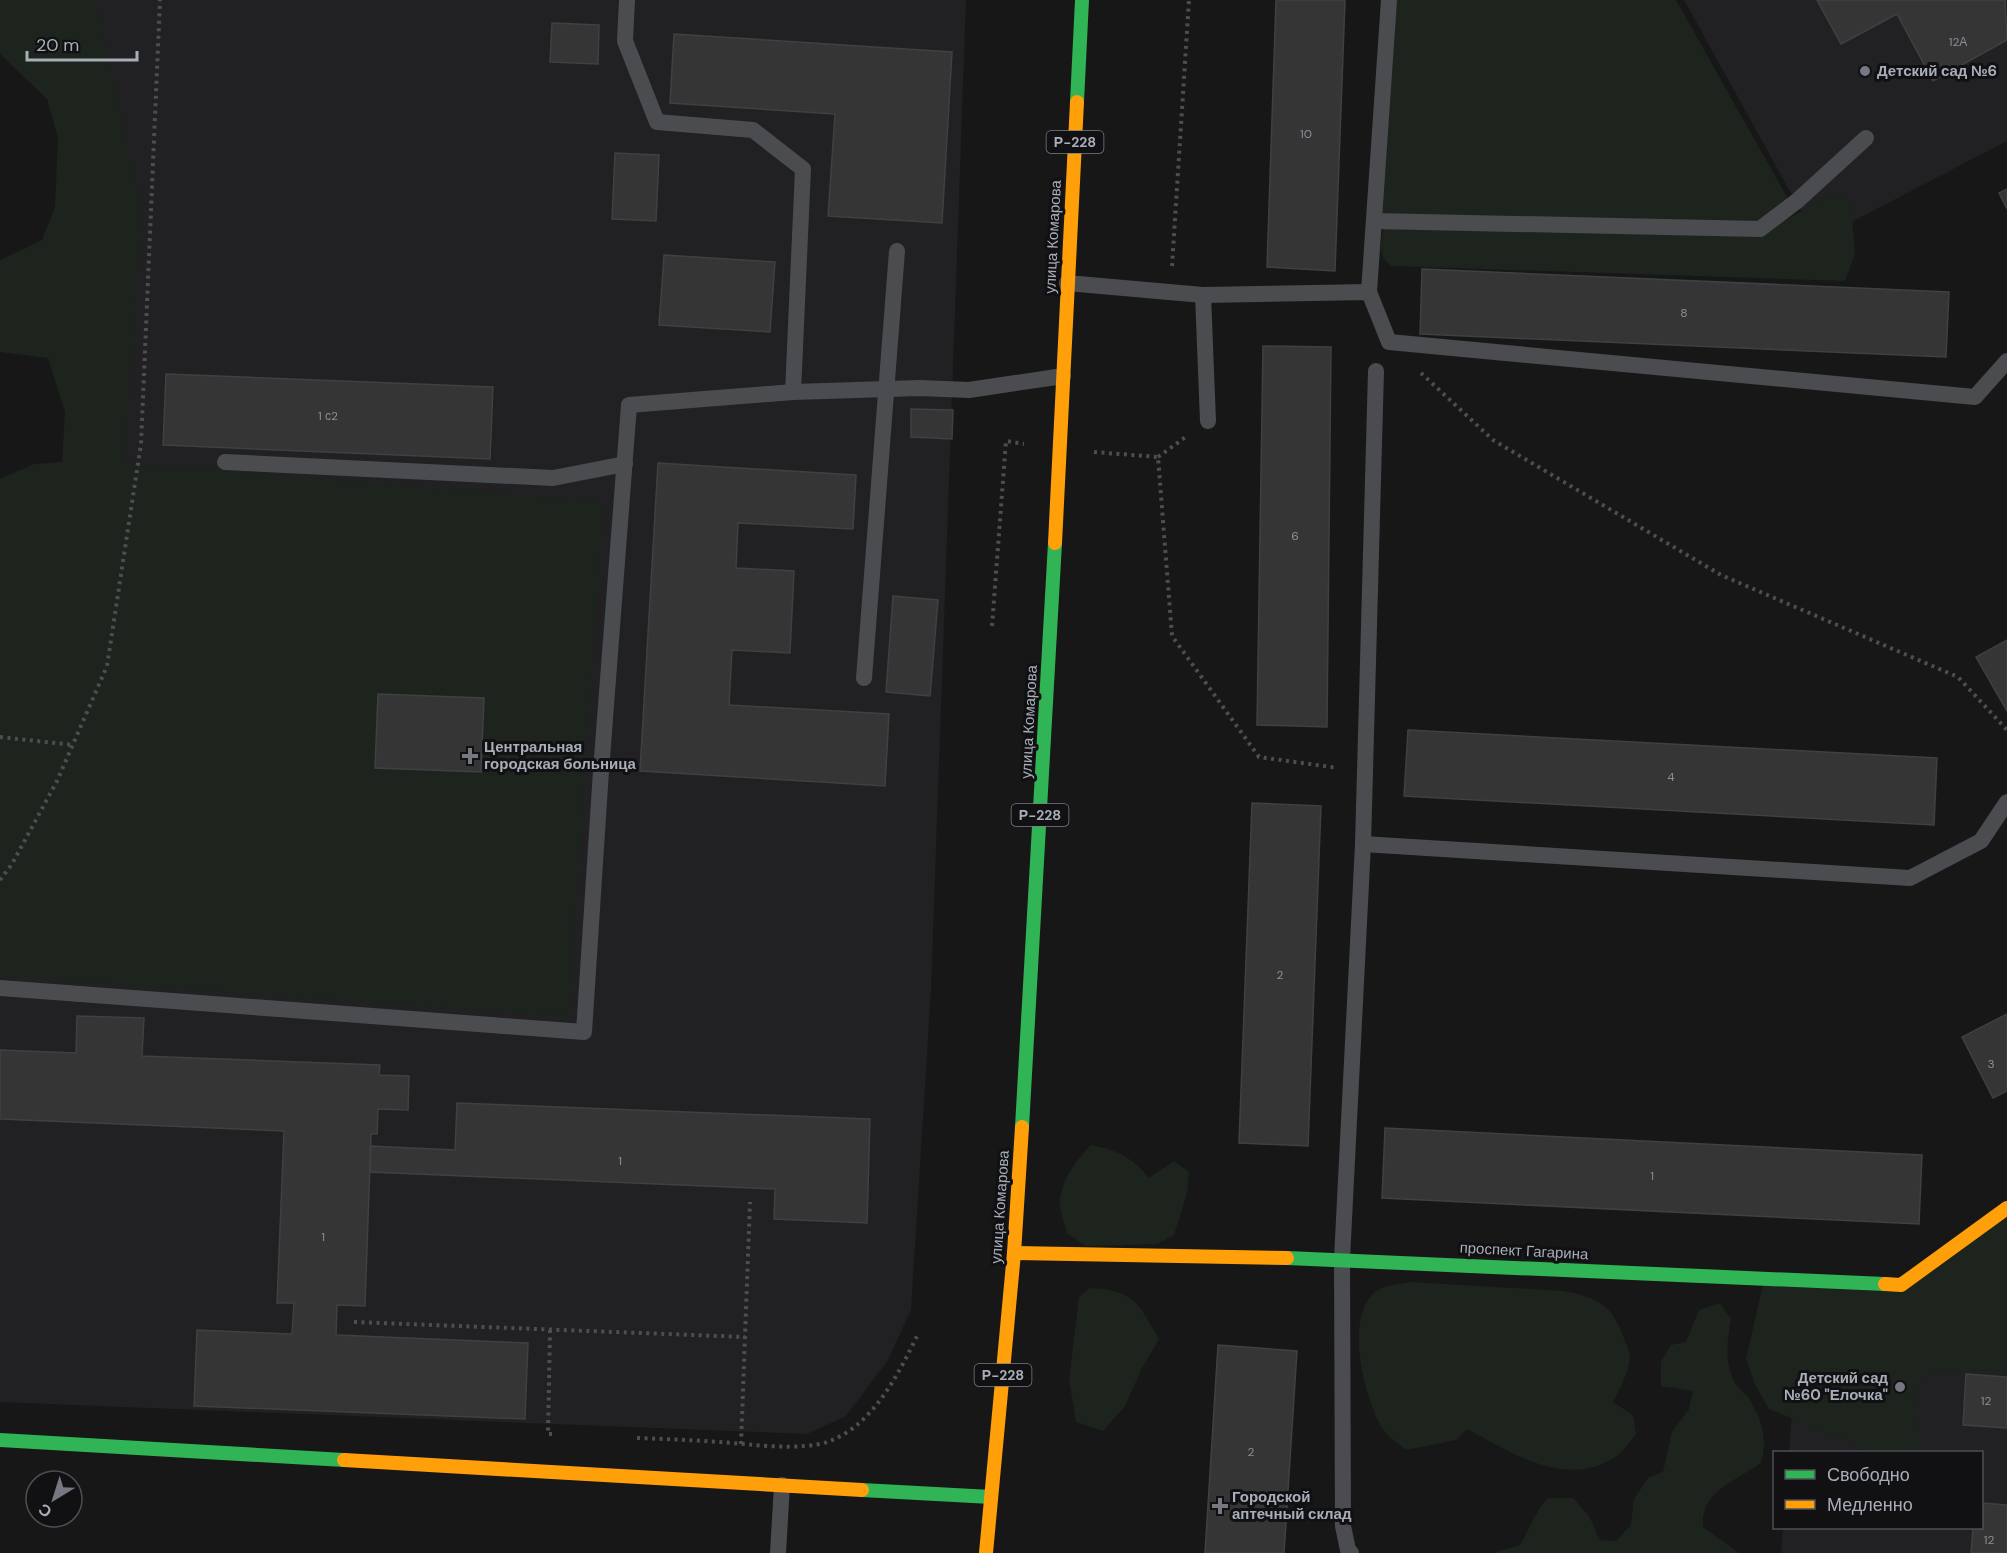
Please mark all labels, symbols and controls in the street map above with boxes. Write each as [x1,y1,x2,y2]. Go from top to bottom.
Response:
scale bar [27,24,136,62]
text: 20 m [36,33,79,57]
house number: 12А [1949,34,1967,50]
place label: Детский сад №6 [1877,61,1997,81]
marker: Детский сад №6 [1858,64,1872,78]
house number: 10 [1300,126,1312,142]
road number: Р-228 [1046,131,1104,153]
street label: улица Комарова [1040,179,1066,294]
house number: 8 [1680,305,1688,321]
house number: 1 с2 [318,408,338,424]
house number: 6 [1291,528,1299,544]
street label: улица Комарова [1016,664,1042,779]
place label: Центральная городская больница [484,737,637,774]
marker: Центральная городская больница [461,747,479,765]
house number: 4 [1667,769,1675,785]
road number: Р-228 [1012,804,1068,826]
house number: 2 [1277,967,1284,983]
house number: 3 [1987,1056,1995,1072]
street label: улица Комарова [986,1149,1014,1264]
house number: 1 [618,1153,622,1169]
house number: 1 [1650,1168,1654,1184]
house number: 1 [321,1229,325,1245]
street label: проспект Гагарина [1459,1238,1589,1264]
road number: Р-228 [974,1364,1032,1386]
place label: Детский сад №60 "Елочка" [1784,1368,1888,1405]
marker: Детский сад №60 "Елочка" [1893,1380,1907,1394]
house number: 12 [1981,1393,1991,1409]
house number: 2 [1248,1444,1255,1460]
legend [1773,1451,1983,1529]
text: Свободно [1827,1463,1910,1487]
north arrow [24,1469,84,1529]
place label: Городской аптечный склад [1232,1487,1352,1524]
text: Медленно [1827,1493,1913,1517]
text: С [34,1498,56,1522]
marker: Городской аптечный склад [1213,1499,1227,1513]
house number: 12 [1984,1532,1994,1548]

